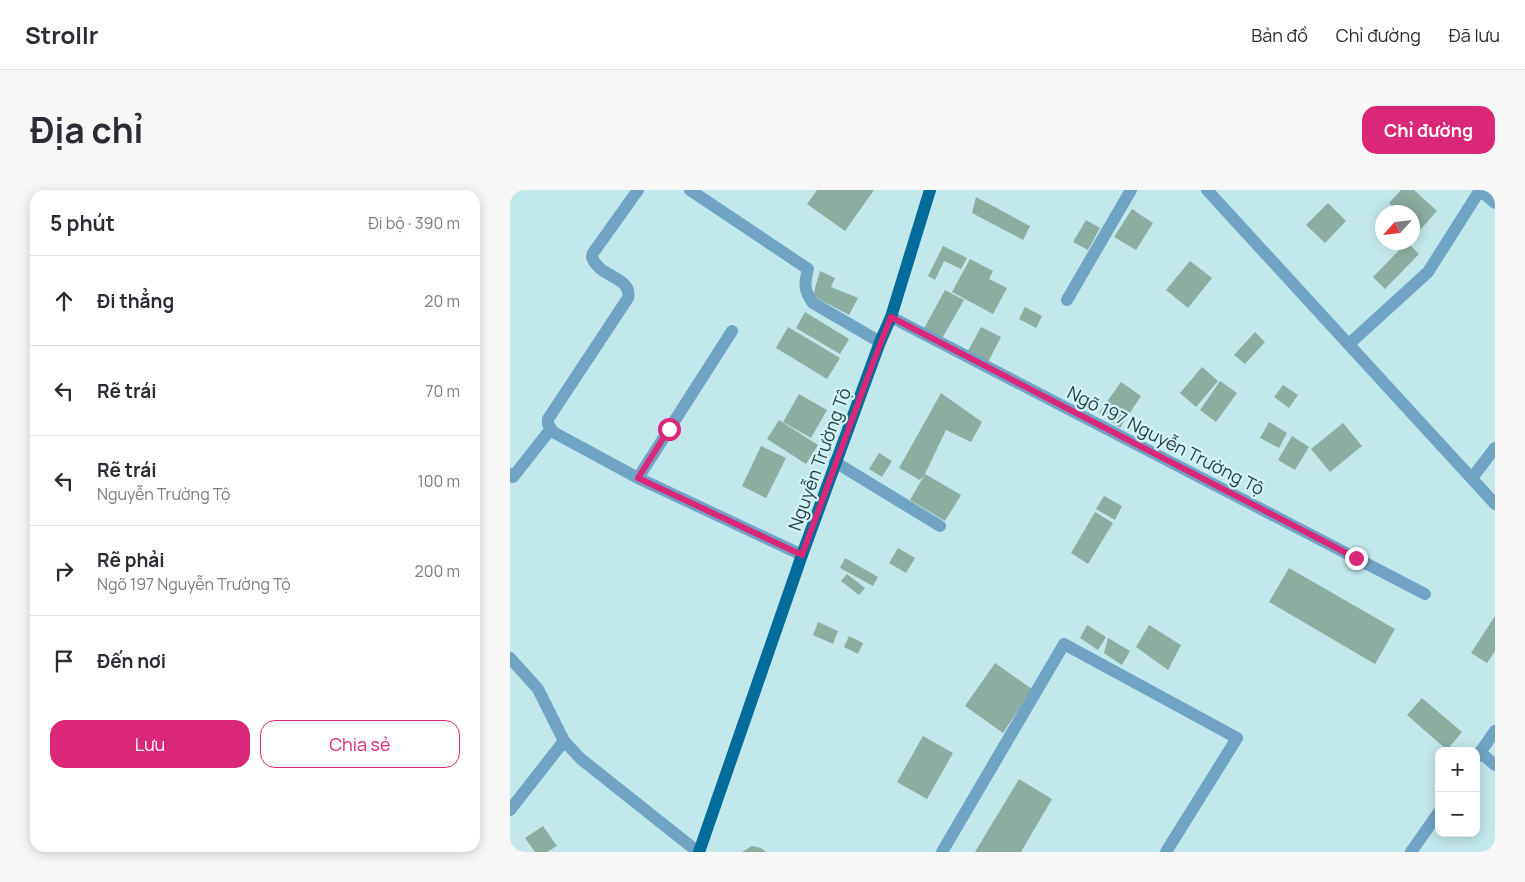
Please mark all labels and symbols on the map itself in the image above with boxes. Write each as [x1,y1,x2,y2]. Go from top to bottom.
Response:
north arrow [1375,205,1420,250]
street label: Ngõ 197 Nguyễn Trường Tộ [1063,380,1269,500]
street label: Nguyễn Trường Tộ [782,384,856,534]
route start [658,418,681,441]
route end [1345,547,1368,570]

